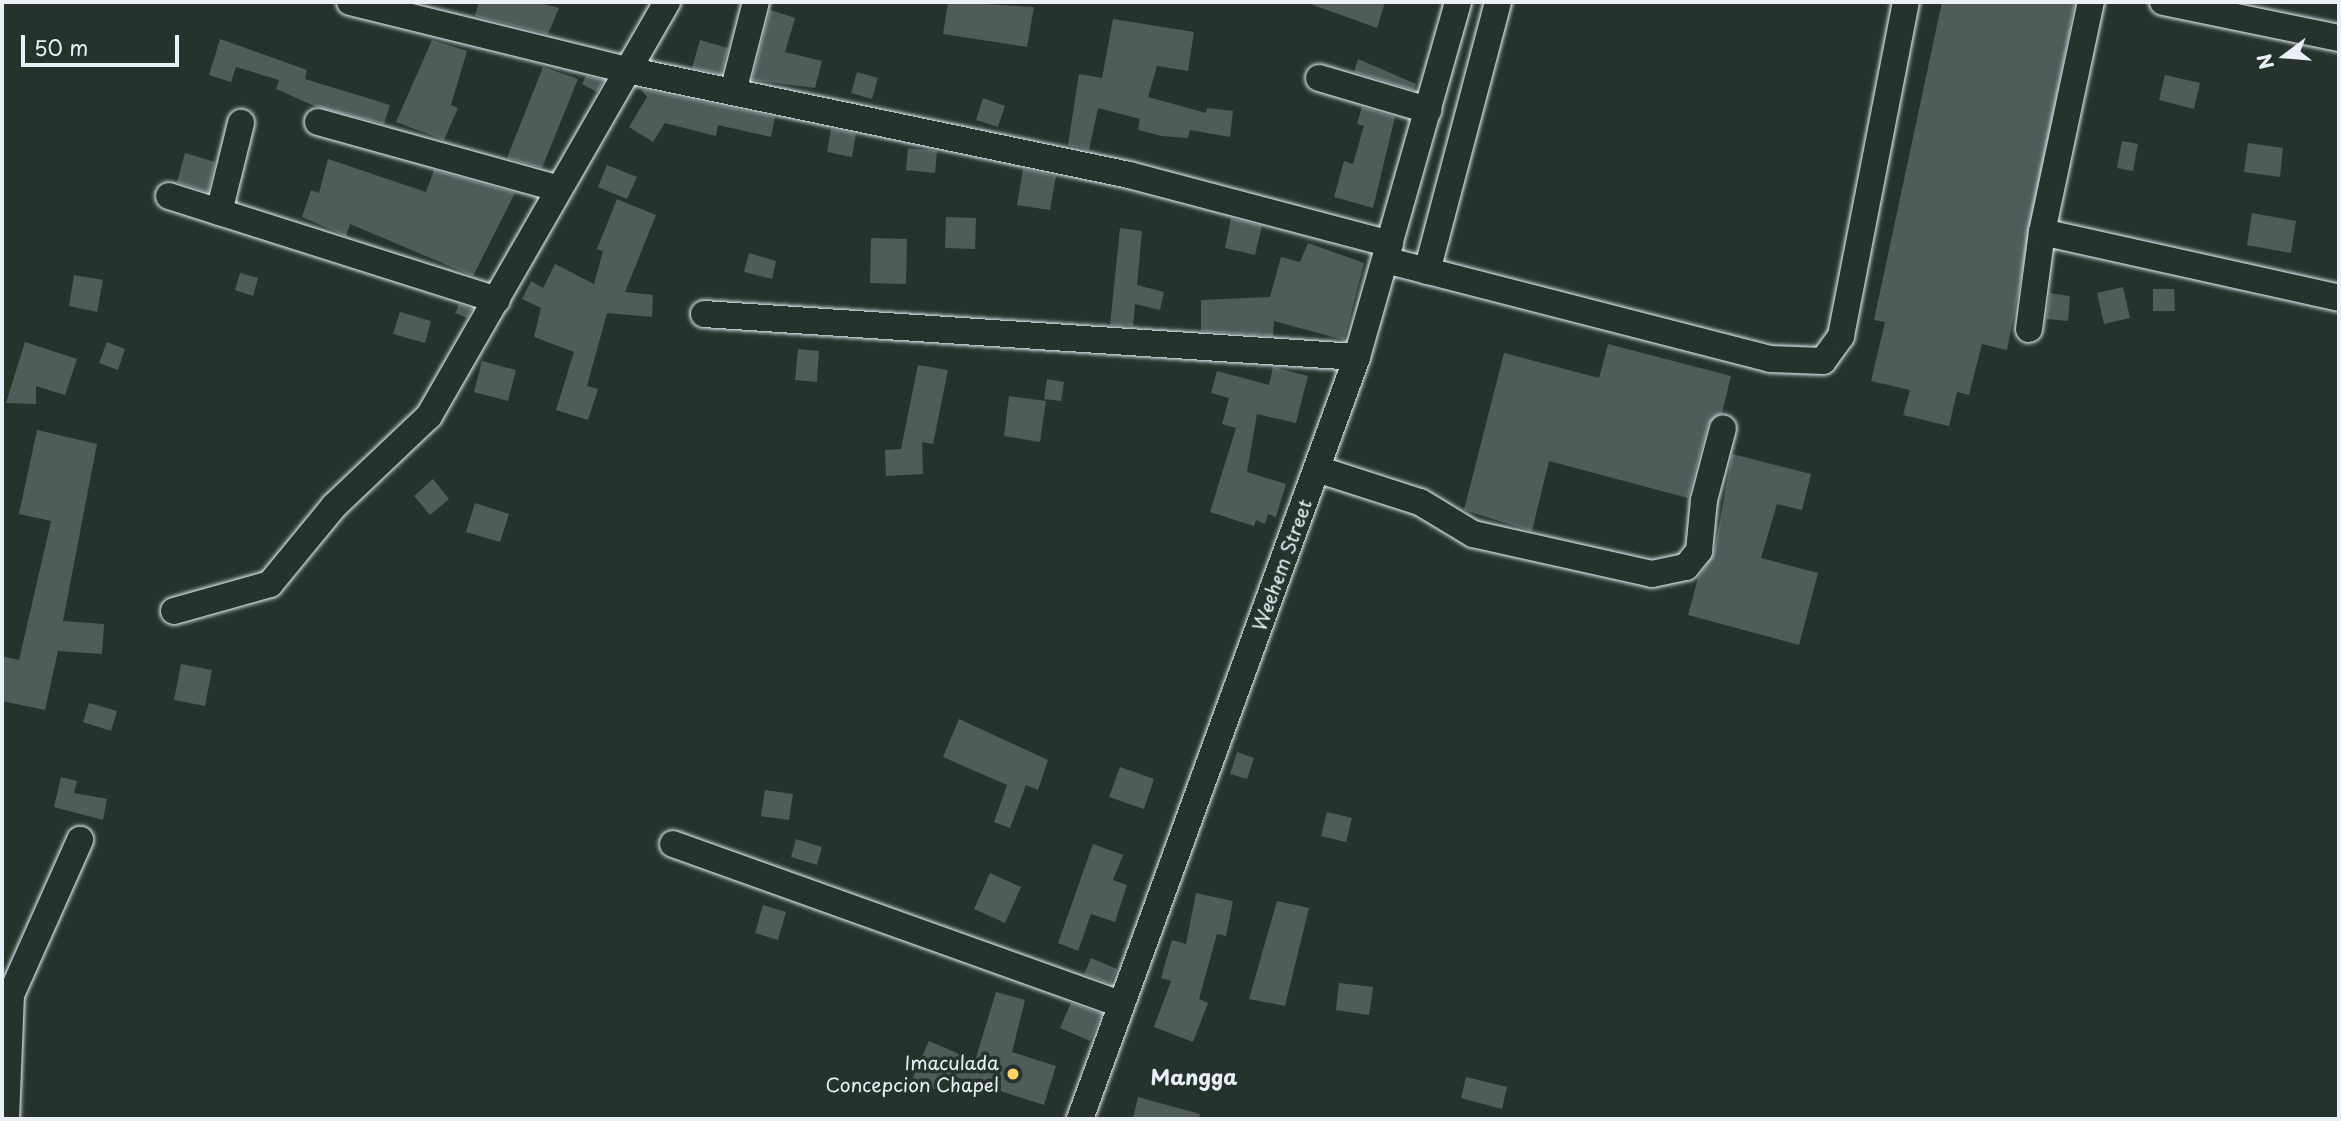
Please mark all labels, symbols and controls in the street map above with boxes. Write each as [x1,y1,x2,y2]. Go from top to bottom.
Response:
scale bar [24,21,182,65]
north arrow [2250,21,2320,91]
text: 50 m [34,31,88,63]
text: N [2249,51,2280,73]
street label: Weehem Street [1247,496,1317,634]
place label: Imaculada Concepcion Chapel [825,1052,999,1096]
district label: Mangga [1151,1063,1237,1089]
marker: Imaculada Concepcion Chapel [1005,1066,1021,1082]

